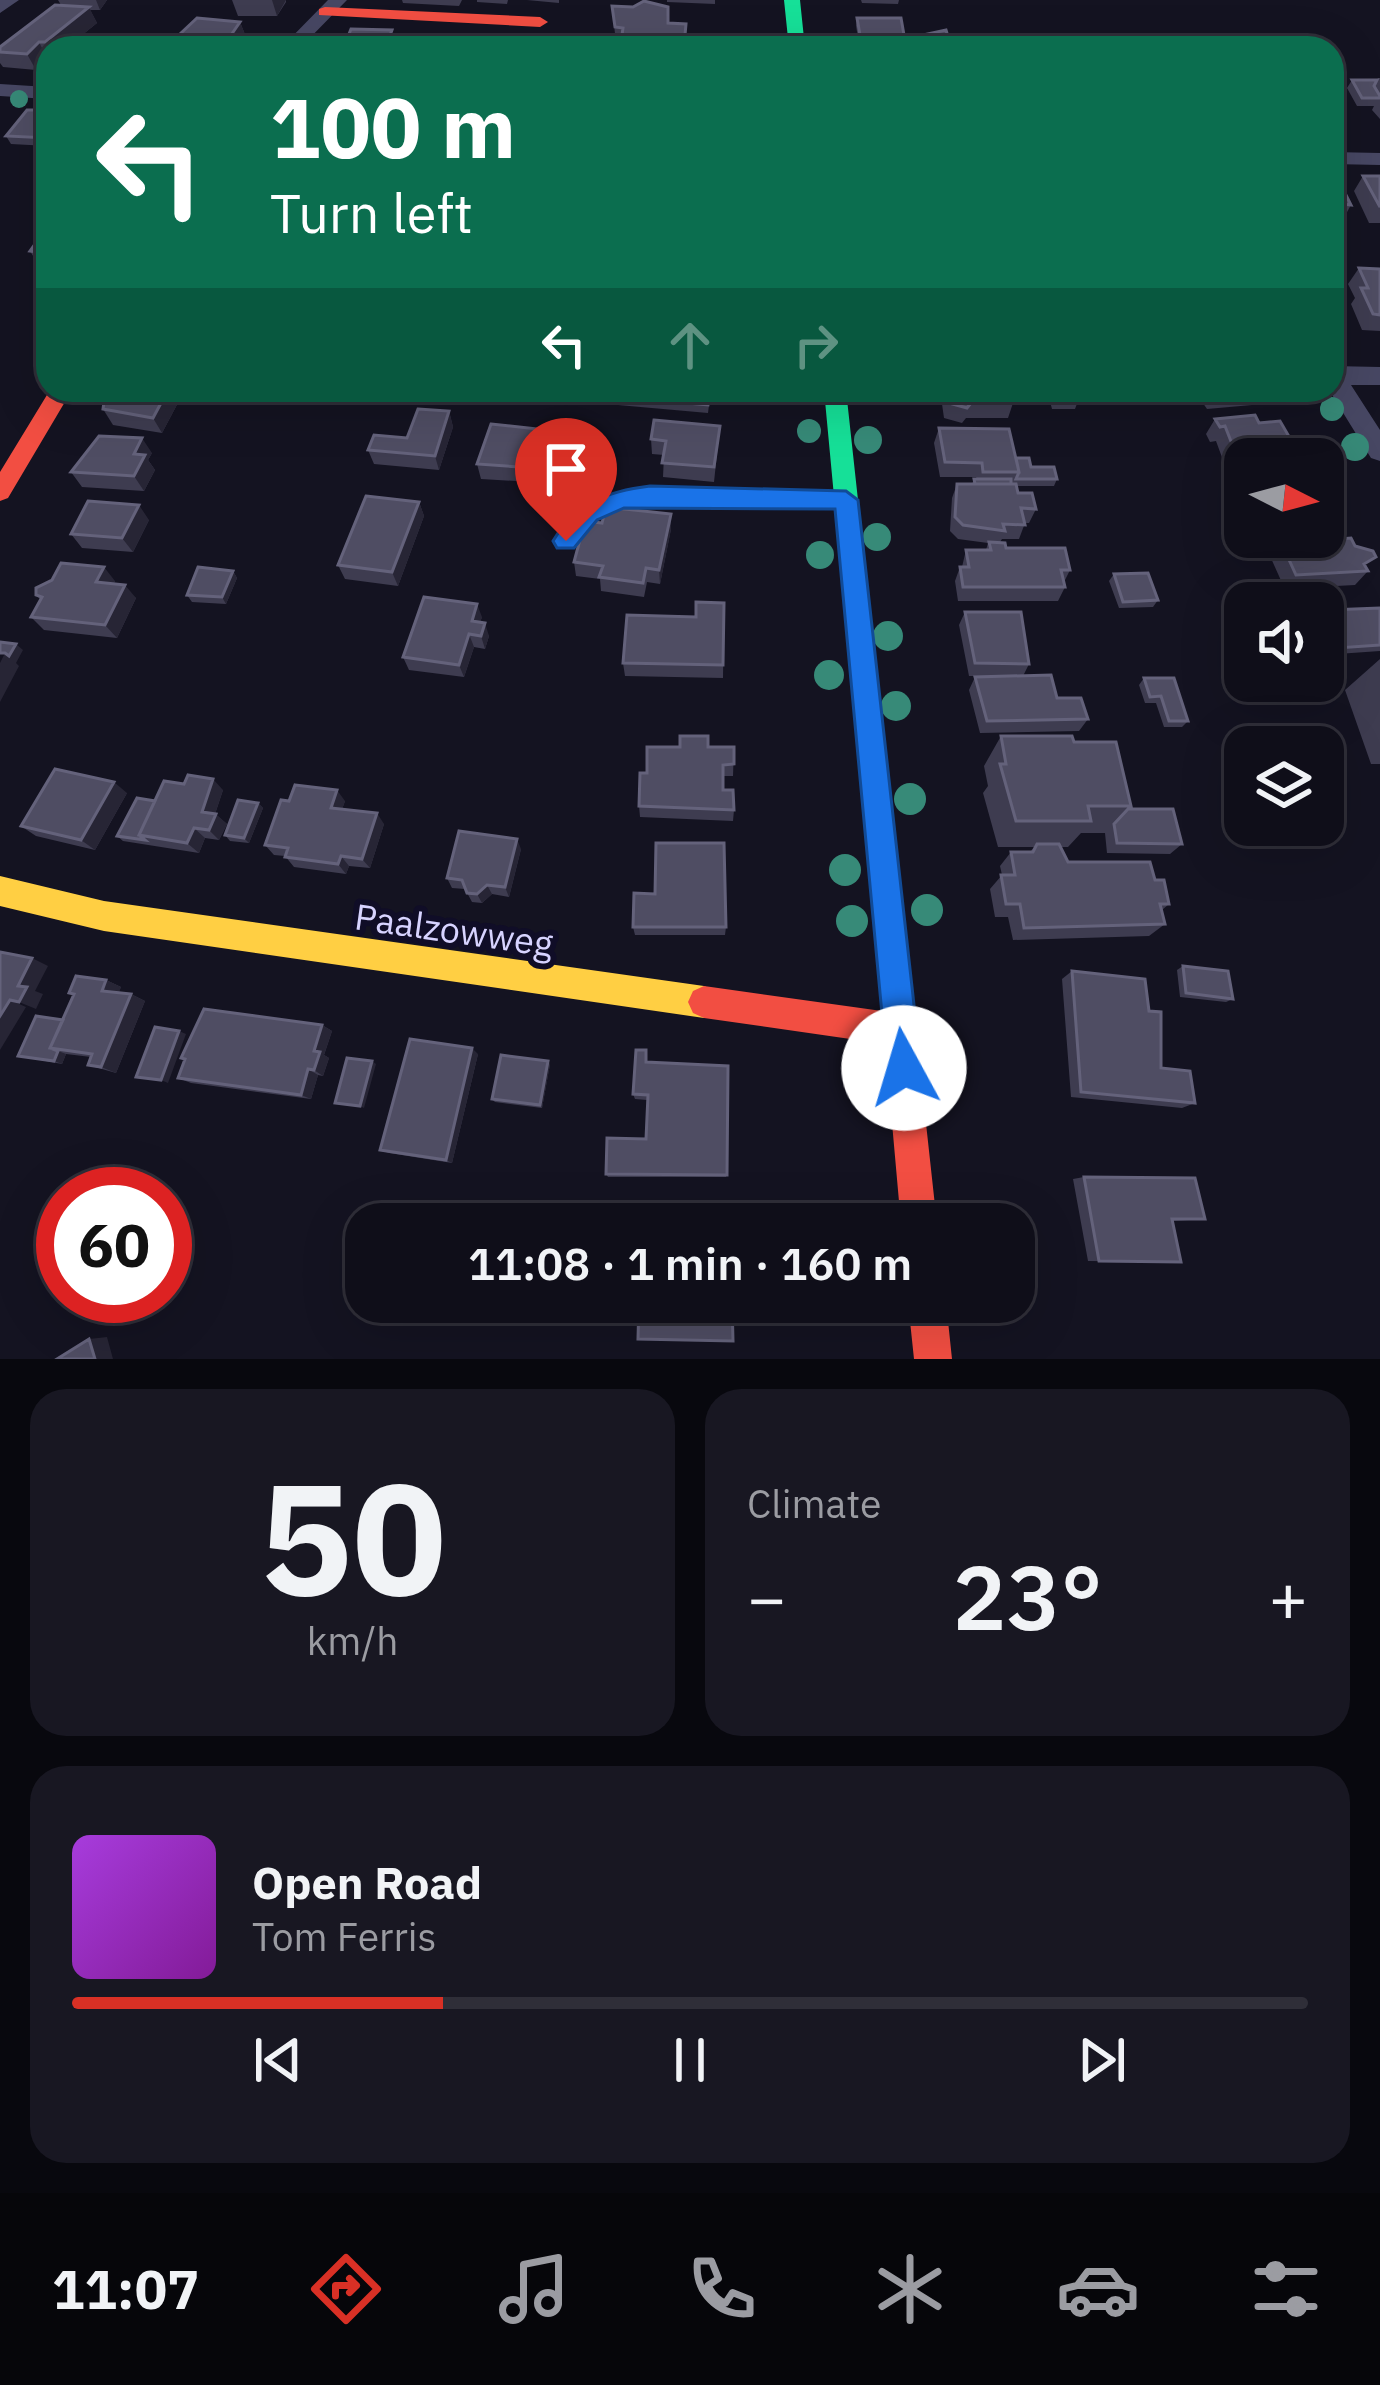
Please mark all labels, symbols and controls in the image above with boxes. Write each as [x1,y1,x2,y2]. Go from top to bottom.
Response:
text: 100 m [270,72,516,181]
icon: left [72,84,228,240]
text: Turn left [270,178,473,248]
icon: left [531,312,597,378]
icon: ahead [657,312,723,378]
icon: right [783,312,849,378]
pin [515,418,617,541]
icon: arrive [533,436,599,502]
north arrow [1224,438,1344,558]
map controls [1224,438,1344,846]
button: sound [1224,582,1344,702]
button: layers [1224,726,1344,846]
street label: Paalzowweg [352,892,556,967]
position arrow [841,1005,967,1131]
speed limit sign: 60 [36,1167,192,1323]
text: 11:08 · 1 min · 160 m [468,1234,912,1292]
text: 50 [259,1435,446,1638]
text: Climate [747,1478,881,1529]
text: 23° [952,1538,1103,1655]
text: − [747,1554,787,1640]
text: + [1268,1554,1308,1640]
text: km/h [307,1615,398,1666]
text: Open Road [252,1853,482,1911]
text: Tom Ferris [252,1911,436,1962]
icon: previous [245,2027,311,2093]
icon: pause [657,2027,723,2093]
icon: next [1069,2027,1135,2093]
icon: directions [304,2247,388,2331]
icon: music [492,2247,576,2331]
icon: phone [680,2247,764,2331]
icon: climate [868,2247,952,2331]
icon: car [1056,2247,1140,2331]
icon: filters [1244,2247,1328,2331]
text: 11:07 [52,2254,199,2324]

